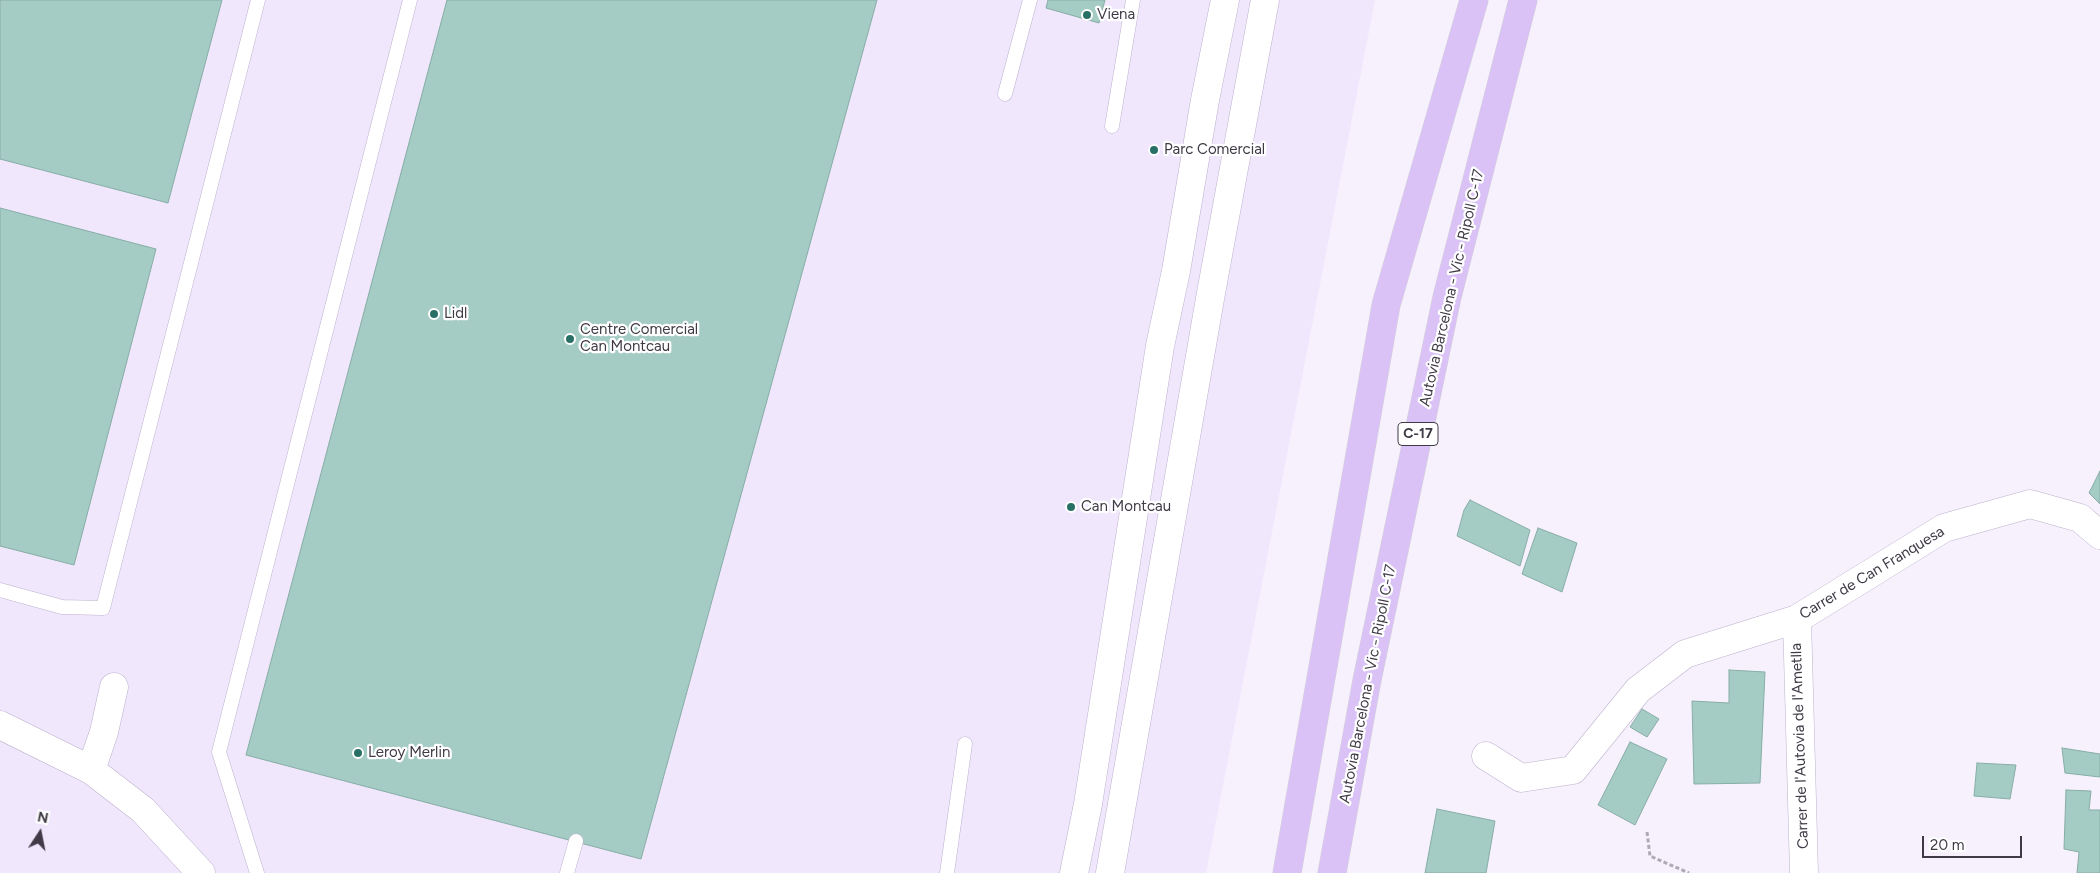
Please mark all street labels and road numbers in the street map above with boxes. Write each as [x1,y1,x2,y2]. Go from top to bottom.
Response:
street label: Autovia Barcelona - Vic - Ripoll C-17 [1416,168,1488,408]
road number: C-17 [1398,422,1438,446]
street label: Carrer de Can Franquesa [1796,523,1948,623]
street label: Autovia Barcelona - Vic - Ripoll C-17 [1336,563,1400,805]
street label: Carrer de l'Autovia de l'Ametlla [1787,643,1813,849]

